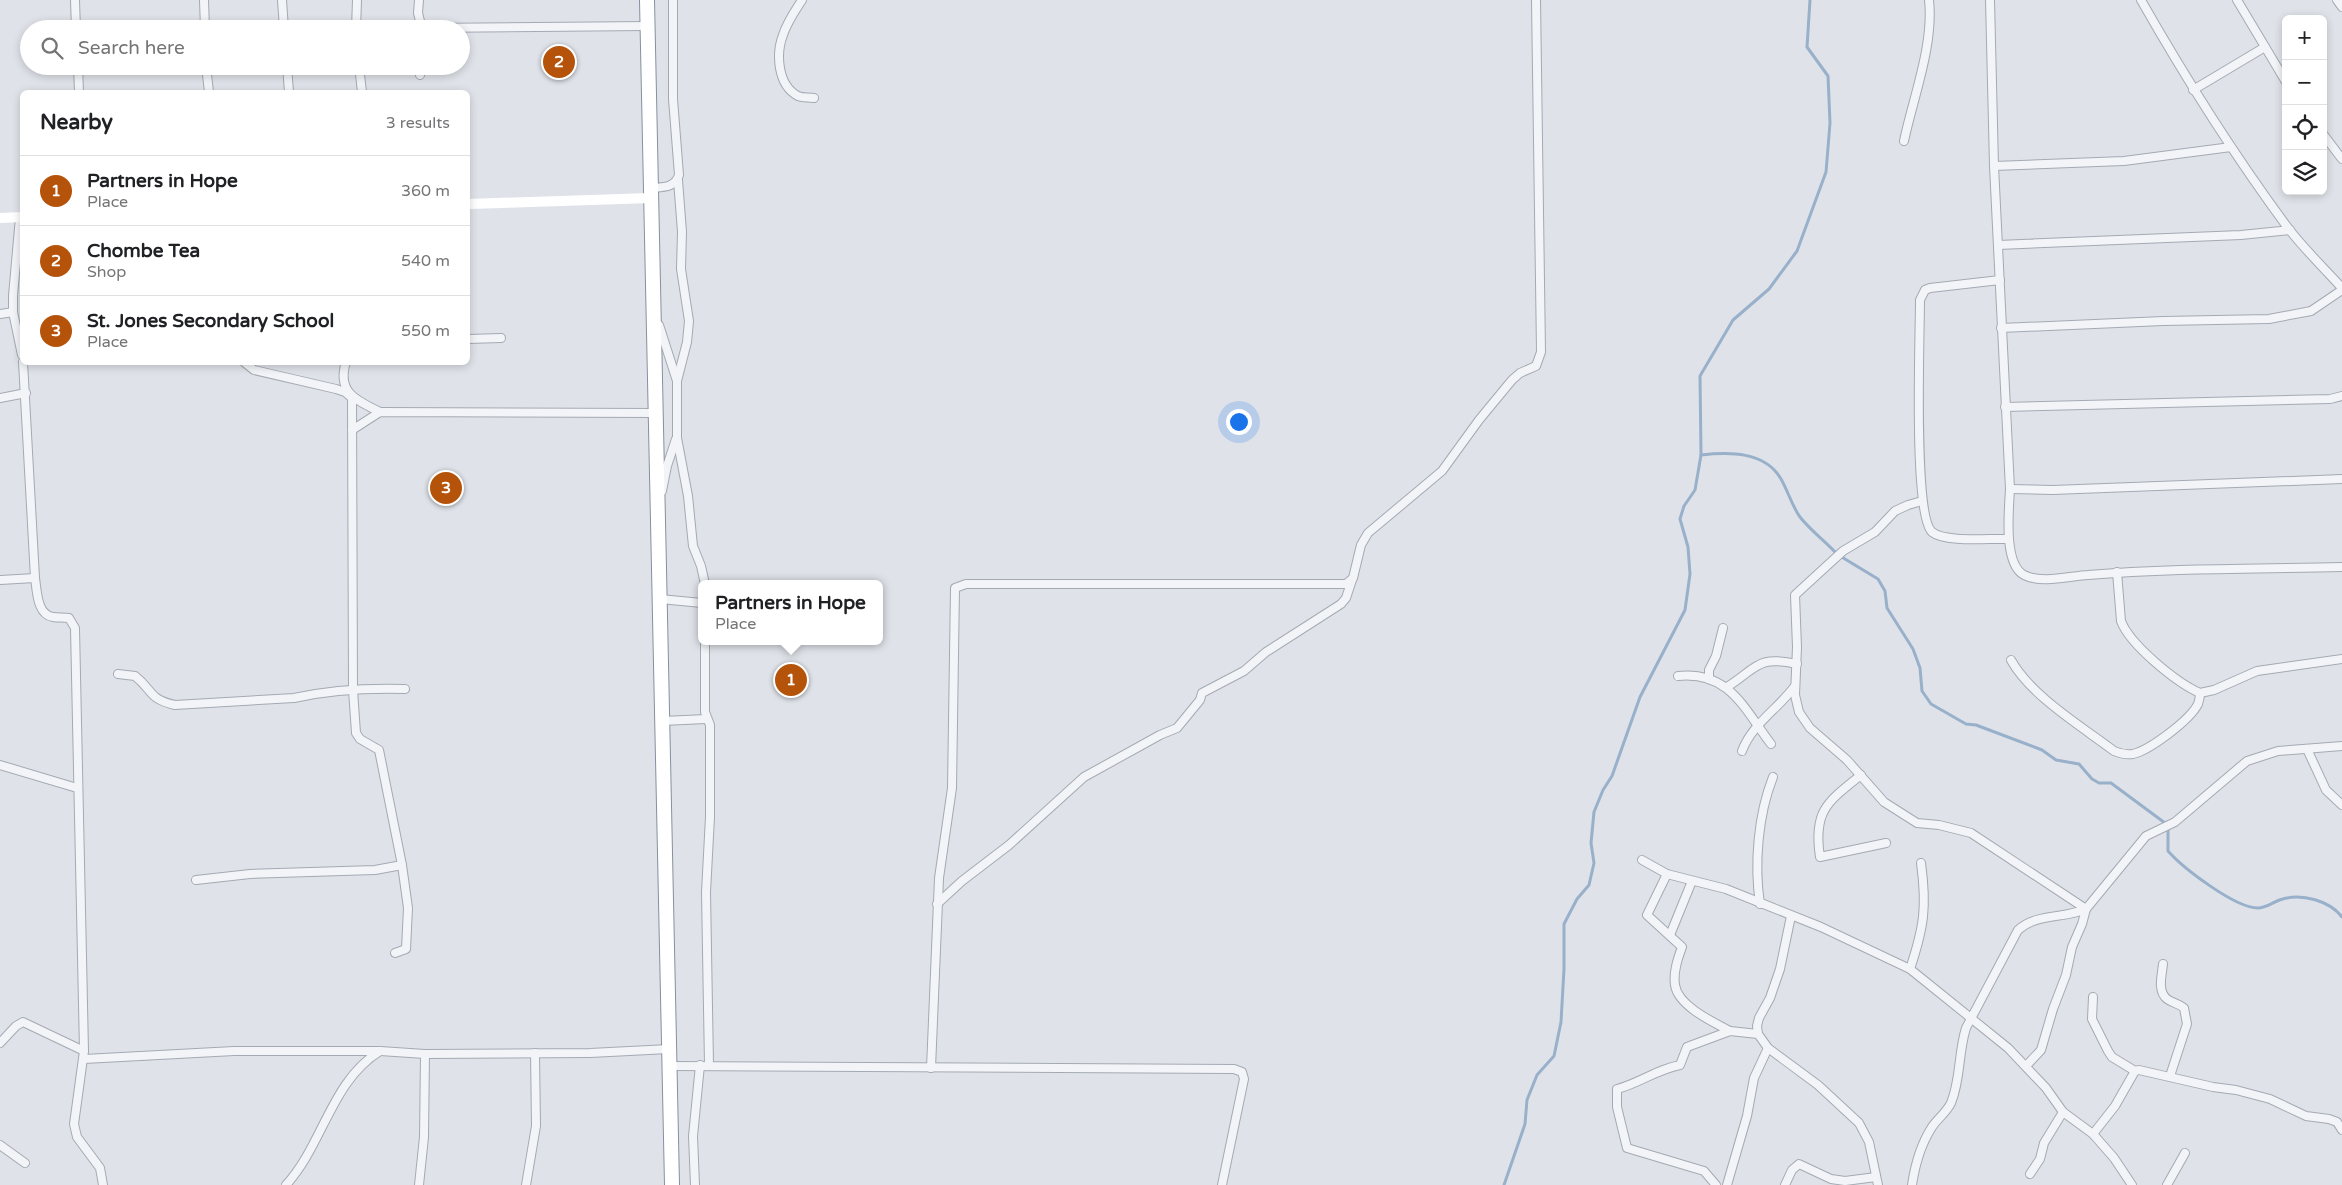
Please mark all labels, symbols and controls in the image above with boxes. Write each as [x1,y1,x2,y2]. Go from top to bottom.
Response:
map controls [2282,15,2327,195]
button: + [2282,15,2327,60]
search box [20,20,470,75]
icon: search [38,34,66,62]
text: Search here [78,37,185,59]
pin: 2 [543,43,575,81]
button: − [2282,60,2327,105]
button: locate [2282,105,2327,150]
text: Nearby [40,110,113,135]
text: 3 results [386,113,450,133]
button: layers [2282,150,2327,195]
text: Partners in Hope [87,170,238,192]
text: 1 [51,181,61,201]
text: 360 m [401,181,450,201]
text: Place [87,192,128,212]
text: Chombe Tea [87,240,200,262]
text: 2 [51,251,61,271]
text: 540 m [401,251,450,271]
text: Shop [87,262,126,282]
text: St. Jones Secondary School [87,310,334,332]
text: 3 [51,321,61,341]
text: 550 m [401,321,450,341]
text: Place [87,332,128,352]
your location [1226,409,1252,435]
pin: 3 [430,469,462,507]
popup [698,580,883,645]
text: Partners in Hope [715,592,866,614]
text: Place [715,614,756,634]
pin: 1 [775,661,807,699]

